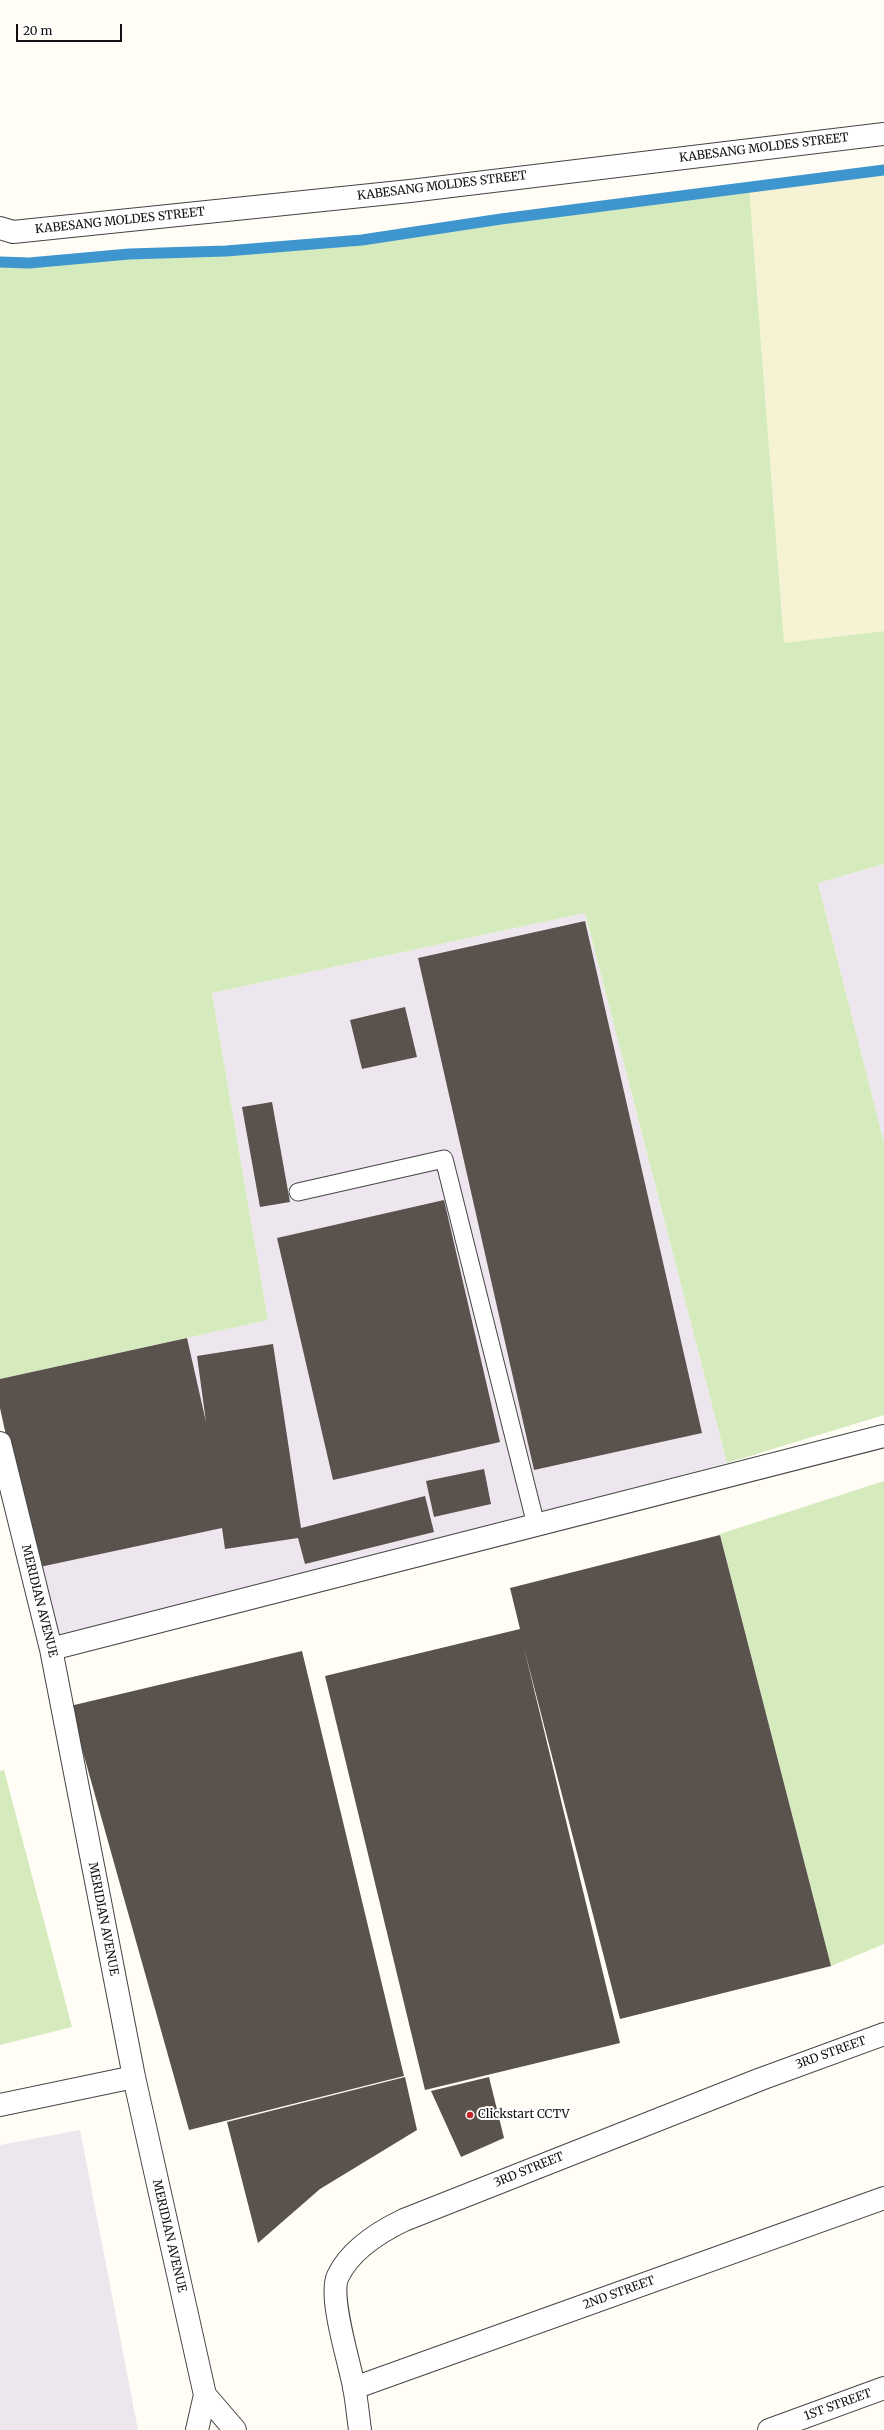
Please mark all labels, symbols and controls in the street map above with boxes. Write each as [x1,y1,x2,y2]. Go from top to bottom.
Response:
scale bar [18,16,124,42]
text: 20 m [23,23,52,38]
street label: KABESANG MOLDES STREET [678,130,850,166]
street label: KABESANG MOLDES STREET [356,168,528,204]
street label: KABESANG MOLDES STREET [34,205,206,237]
street label: MERIDIAN AVENUE [18,1543,60,1659]
street label: MERIDIAN AVENUE [85,1861,121,1977]
street label: 3RD STREET [794,2034,868,2072]
place label: Clickstart CCTV [478,2108,569,2122]
marker: Clickstart CCTV [465,2110,475,2120]
street label: 3RD STREET [492,2149,566,2191]
street label: MERIDIAN AVENUE [149,2178,189,2294]
street label: 2ND STREET [581,2273,657,2313]
street label: 1ST STREET [802,2386,874,2424]

